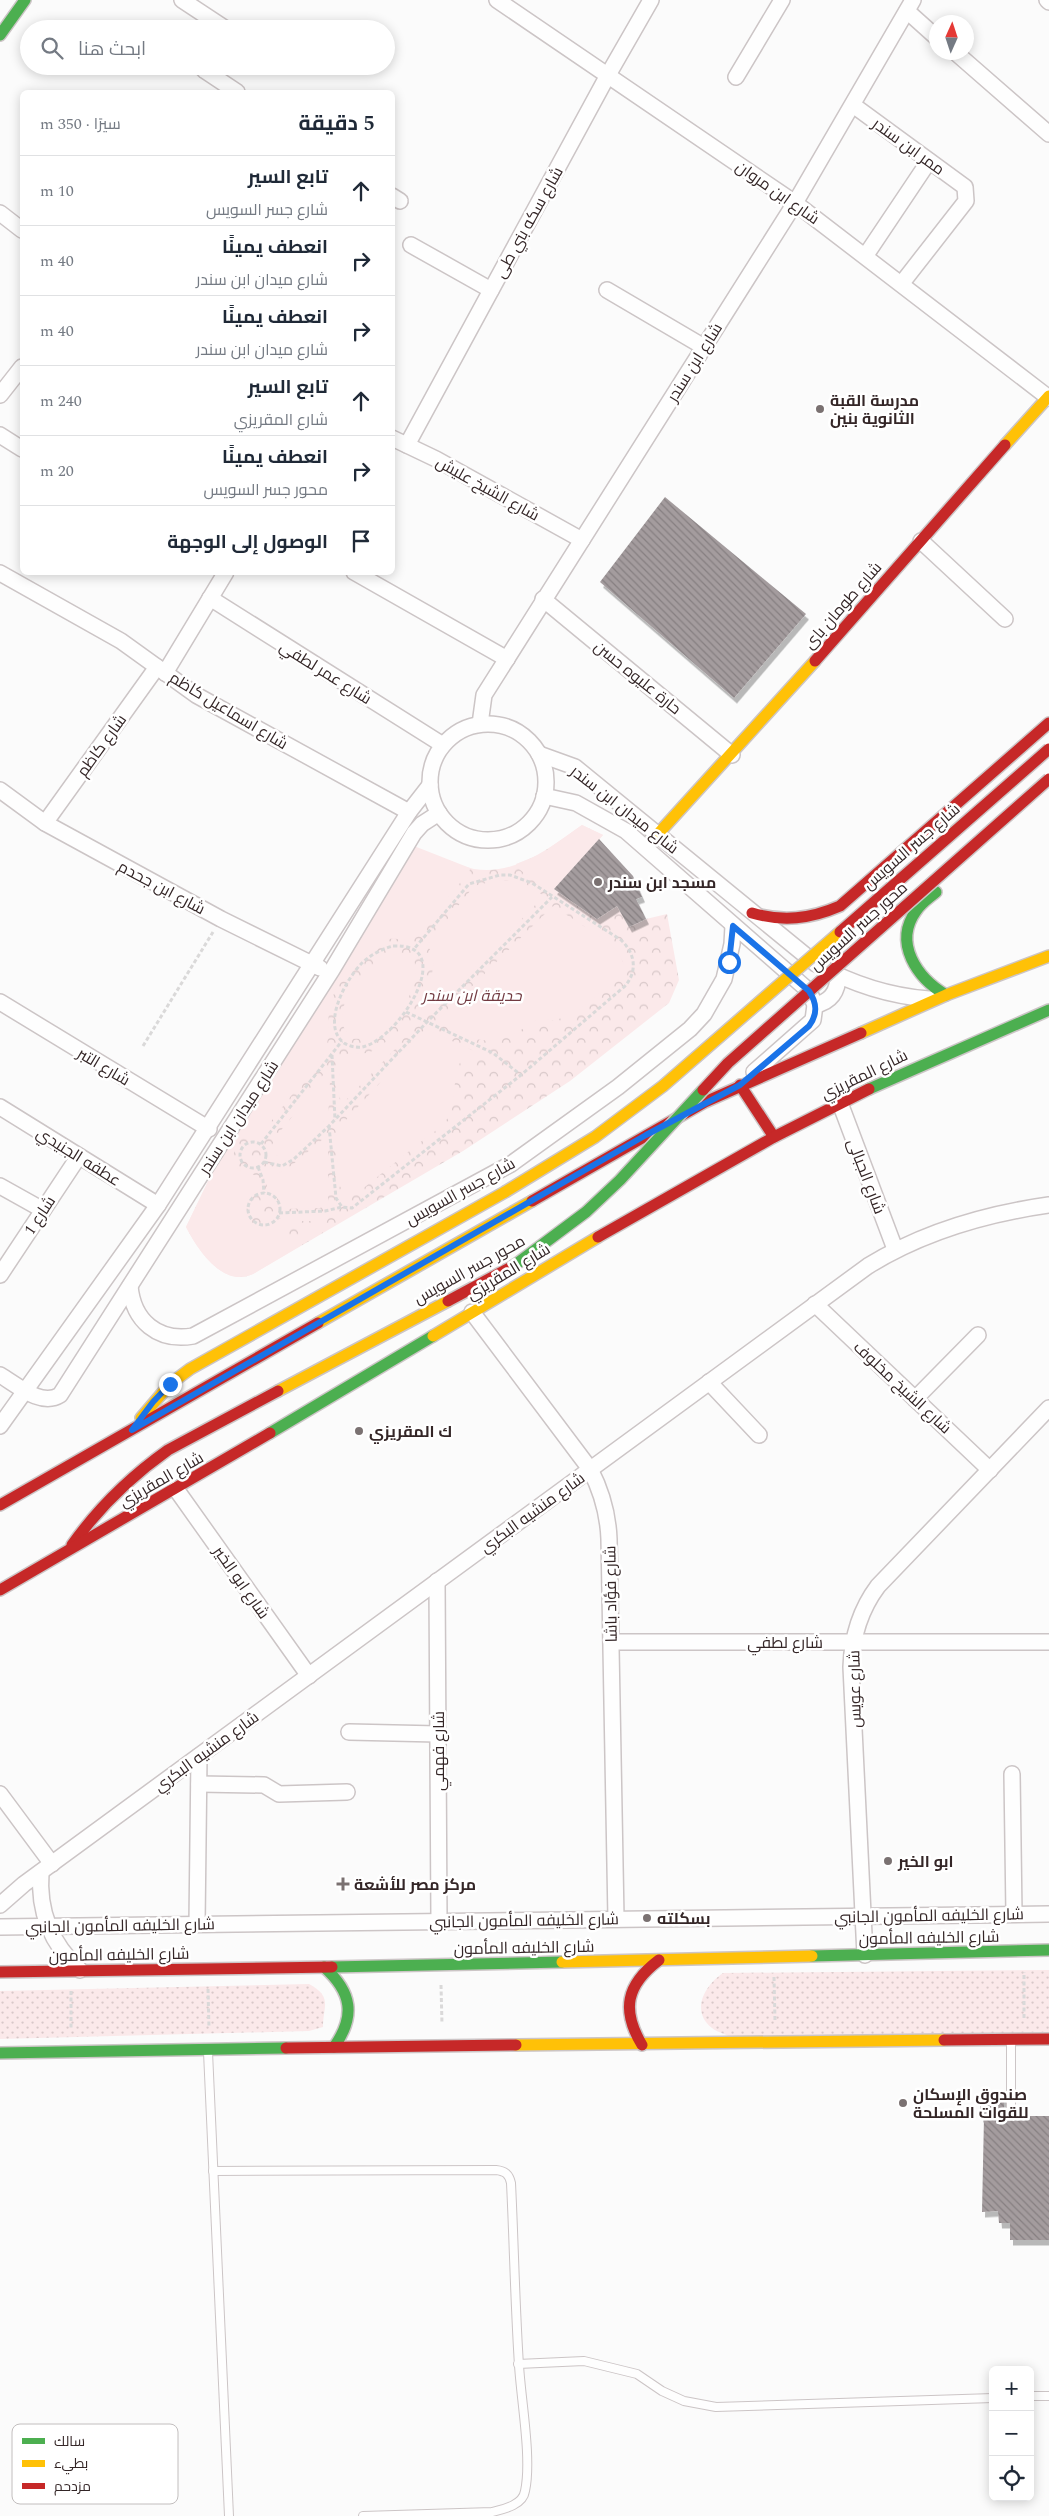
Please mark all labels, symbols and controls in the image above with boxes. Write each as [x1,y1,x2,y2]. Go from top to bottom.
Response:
north arrow [929,15,974,60]
search box [20,20,395,75]
icon: search [38,34,66,62]
text: ابحث هنا [78,35,146,64]
text: 5 دقيقة [299,108,375,140]
text: سيرًا · 350 m [40,112,121,136]
street label: ممر ابن سندر [866,112,950,181]
street label: شارع ابن مروان [731,155,824,231]
street label: شارع سكه بني طى [488,162,570,283]
text: تابع السير [248,163,328,192]
icon: ahead [347,177,375,205]
text: 10 m [40,179,74,203]
text: شارع جسر السويس [206,198,328,222]
text: انعطف يمينًا [222,233,328,262]
icon: right [347,247,375,275]
text: 40 m [40,249,74,273]
text: شارع ميدان ابن سندر [196,268,328,292]
text: انعطف يمينًا [222,303,328,332]
icon: right [347,317,375,345]
street label: شارع ابن سندر [660,318,729,408]
text: 40 m [40,319,74,343]
text: شارع ميدان ابن سندر [196,338,328,362]
text: تابع السير [248,373,328,402]
icon: ahead [347,387,375,415]
text: 240 m [40,389,82,413]
place label: مدرسة القبة الثانوية بنين [830,389,919,431]
marker: مدرسة القبة الثانوية بنين [814,403,826,415]
text: شارع المقريزي [234,408,328,432]
text: انعطف يمينًا [222,443,328,472]
street label: شارع الشيخ عليش [431,450,544,527]
icon: right [347,457,375,485]
text: 20 m [40,459,74,483]
text: محور جسر السويس [204,478,328,502]
icon: arrive [347,527,375,555]
text: الوصول إلى الوجهة [167,528,328,557]
street label: شارع طومان باى [798,557,888,655]
street label: شارع عمر لطفي [274,635,376,712]
street label: حارة عليوه حسن [588,635,686,721]
street label: شارع اسماعيل كاظم [165,666,292,756]
street label: شارع كاظم [71,709,133,782]
street label: شارع ميدان ابن سندر [564,759,684,860]
street label: شارع جسر السويس [858,798,966,896]
street label: شارع ابن جحدم [114,855,209,921]
place label: مسجد ابن سندر [607,871,716,895]
marker: مسجد ابن سندر [592,876,604,888]
street label: محور جسر السويس [804,876,913,977]
route start [718,951,741,974]
park label: حديقة ابن سندر [420,984,523,1008]
street label: شارع التبر [72,1041,134,1092]
street label: شارع المقريزي [817,1043,912,1107]
street label: شارع ميدان ابن سندر [192,1056,285,1180]
street label: عطفه الجنيدي [31,1121,125,1193]
street label: شارع الجبالى [841,1135,891,1218]
street label: شارع جسر السويس [401,1152,520,1232]
street label: شارع 1 [18,1191,62,1240]
street label: محور جسر السويس [409,1229,530,1311]
street label: شارع المقريزي [462,1237,556,1307]
street label: شارع الشيخ مخلوف [848,1336,957,1440]
route end [159,1373,182,1396]
place label: ك المقريزي [369,1420,452,1444]
marker: ك المقريزي [353,1425,365,1437]
street label: شارع المقريزي [115,1446,209,1515]
street label: شارع منشيه البكري [475,1466,591,1560]
street label: شارع ابو الخير [206,1540,275,1624]
street label: شارع فؤاد باشا [598,1545,624,1643]
street label: شارع لطفي [747,1631,823,1656]
street label: شارع عويس [842,1650,868,1728]
street label: شارع منشيه البكري [149,1705,265,1799]
street label: شارع فهمي [427,1711,452,1791]
place label: ابو الخير [897,1850,954,1874]
marker: ابو الخير [882,1855,894,1867]
place label: مركز مصر للأشعة [354,1873,476,1897]
marker: مركز مصر للأشعة [336,1877,350,1891]
street label: شارع الخليفه المأمون الجانبي [834,1902,1024,1931]
street label: شارع الخليفه المأمون الجانبي [429,1907,619,1936]
place label: بسكلته [657,1907,710,1931]
street label: شارع الخليفه المأمون الجانبي [25,1912,215,1941]
marker: بسكلته [641,1912,653,1924]
street label: شارع الخليفه المأمون [858,1925,1000,1951]
street label: شارع الخليفه المأمون [453,1935,595,1961]
street label: شارع الخليفه المأمون [48,1942,190,1968]
place label: صندوق الإسكان للقوات المسلحة [913,2083,1029,2125]
marker: صندوق الإسكان للقوات المسلحة [897,2097,909,2109]
map controls [989,2366,1034,2501]
button: + [989,2366,1034,2411]
button: − [989,2411,1034,2456]
legend [12,2424,178,2504]
text: سالك [54,2431,85,2452]
text: بطيء [54,2453,88,2475]
button: locate [989,2456,1034,2501]
text: مزدحم [54,2476,91,2497]

